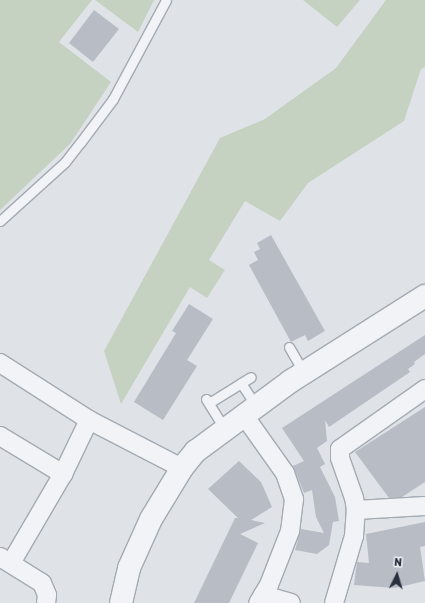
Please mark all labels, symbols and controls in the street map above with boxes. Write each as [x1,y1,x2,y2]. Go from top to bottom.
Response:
north arrow [377,555,417,595]
text: N [394,556,403,569]

